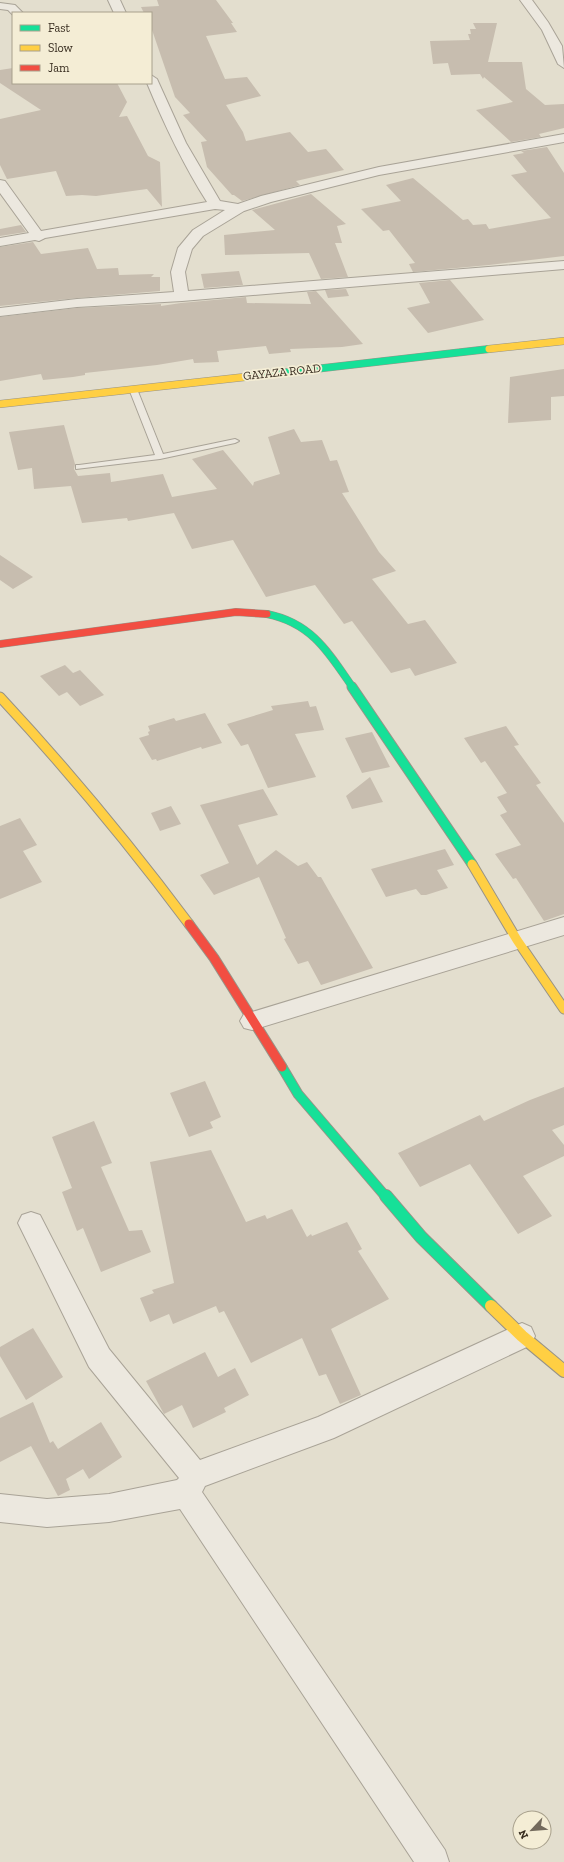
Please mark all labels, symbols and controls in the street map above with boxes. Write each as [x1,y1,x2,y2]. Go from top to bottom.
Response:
legend [12,12,152,84]
text: Fast [48,21,71,35]
text: Slow [48,41,74,55]
text: Jam [48,61,70,75]
street label: GAYAZA ROAD [242,361,322,383]
north arrow [512,1810,552,1850]
text: N [516,1827,531,1841]

